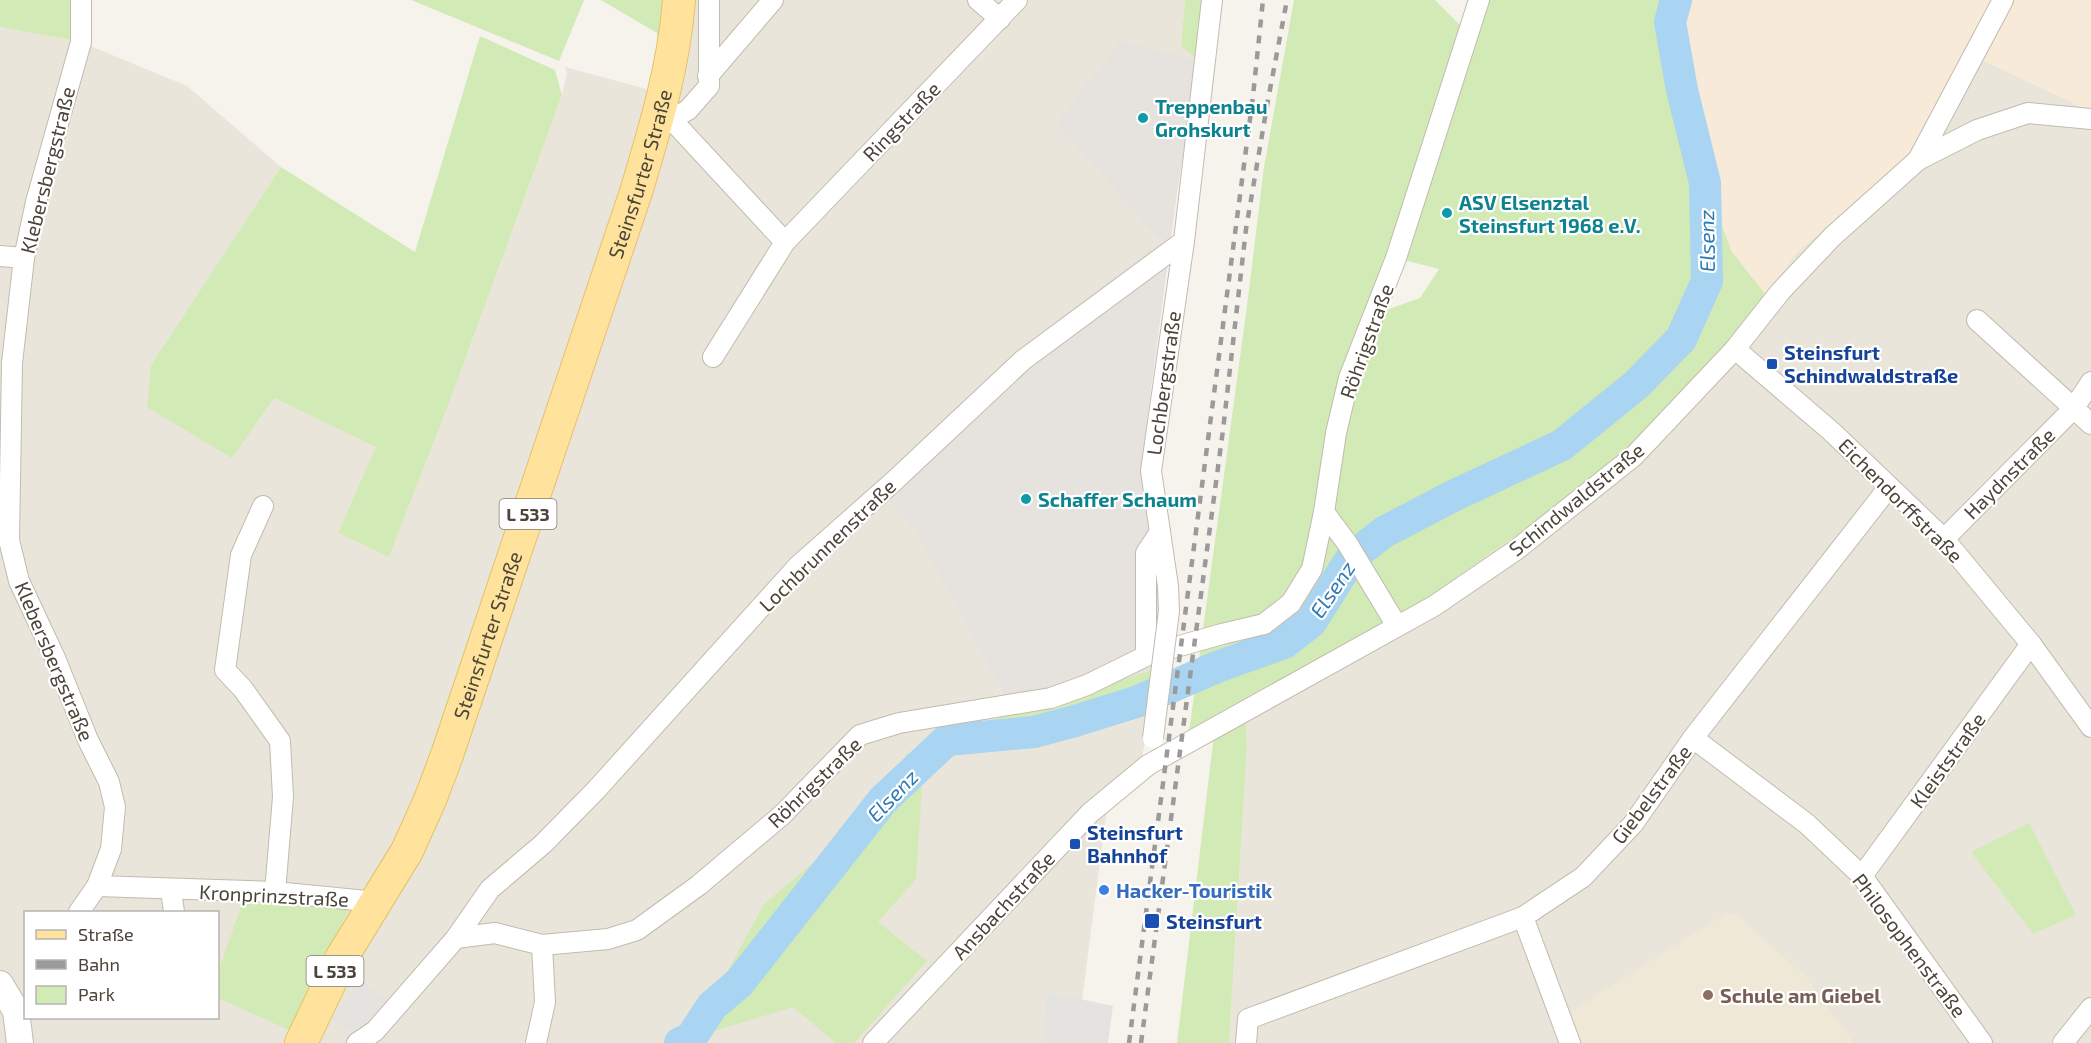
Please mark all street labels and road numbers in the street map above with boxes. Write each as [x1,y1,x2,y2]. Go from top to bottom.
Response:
street label: Ringstraße [857,76,945,166]
street label: Klebersbergstraße [15,84,79,256]
street label: Steinsfurter Straße [603,87,676,262]
street label: Röhrigstraße [1334,280,1398,402]
street label: Lochbergstraße [1141,309,1185,457]
street label: Haydnstraße [1958,422,2060,524]
street label: Eichendorffstraße [1834,433,1968,567]
street label: Schindwaldstraße [1504,437,1648,561]
street label: Lochbrunnenstraße [754,474,900,616]
road number: L 533 [500,499,556,529]
street label: Steinsfurter Straße [448,548,527,722]
street label: Klebersbergstraße [11,578,99,744]
street label: Kleiststraße [1904,708,1990,812]
street label: Röhrigstraße [762,732,866,832]
street label: Giebelstraße [1606,740,1696,848]
street label: Ansbachstraße [947,846,1059,964]
street label: Philosophenstraße [1848,868,1972,1022]
street label: Kronprinzstraße [198,879,350,911]
road number: L 533 [306,956,364,986]

